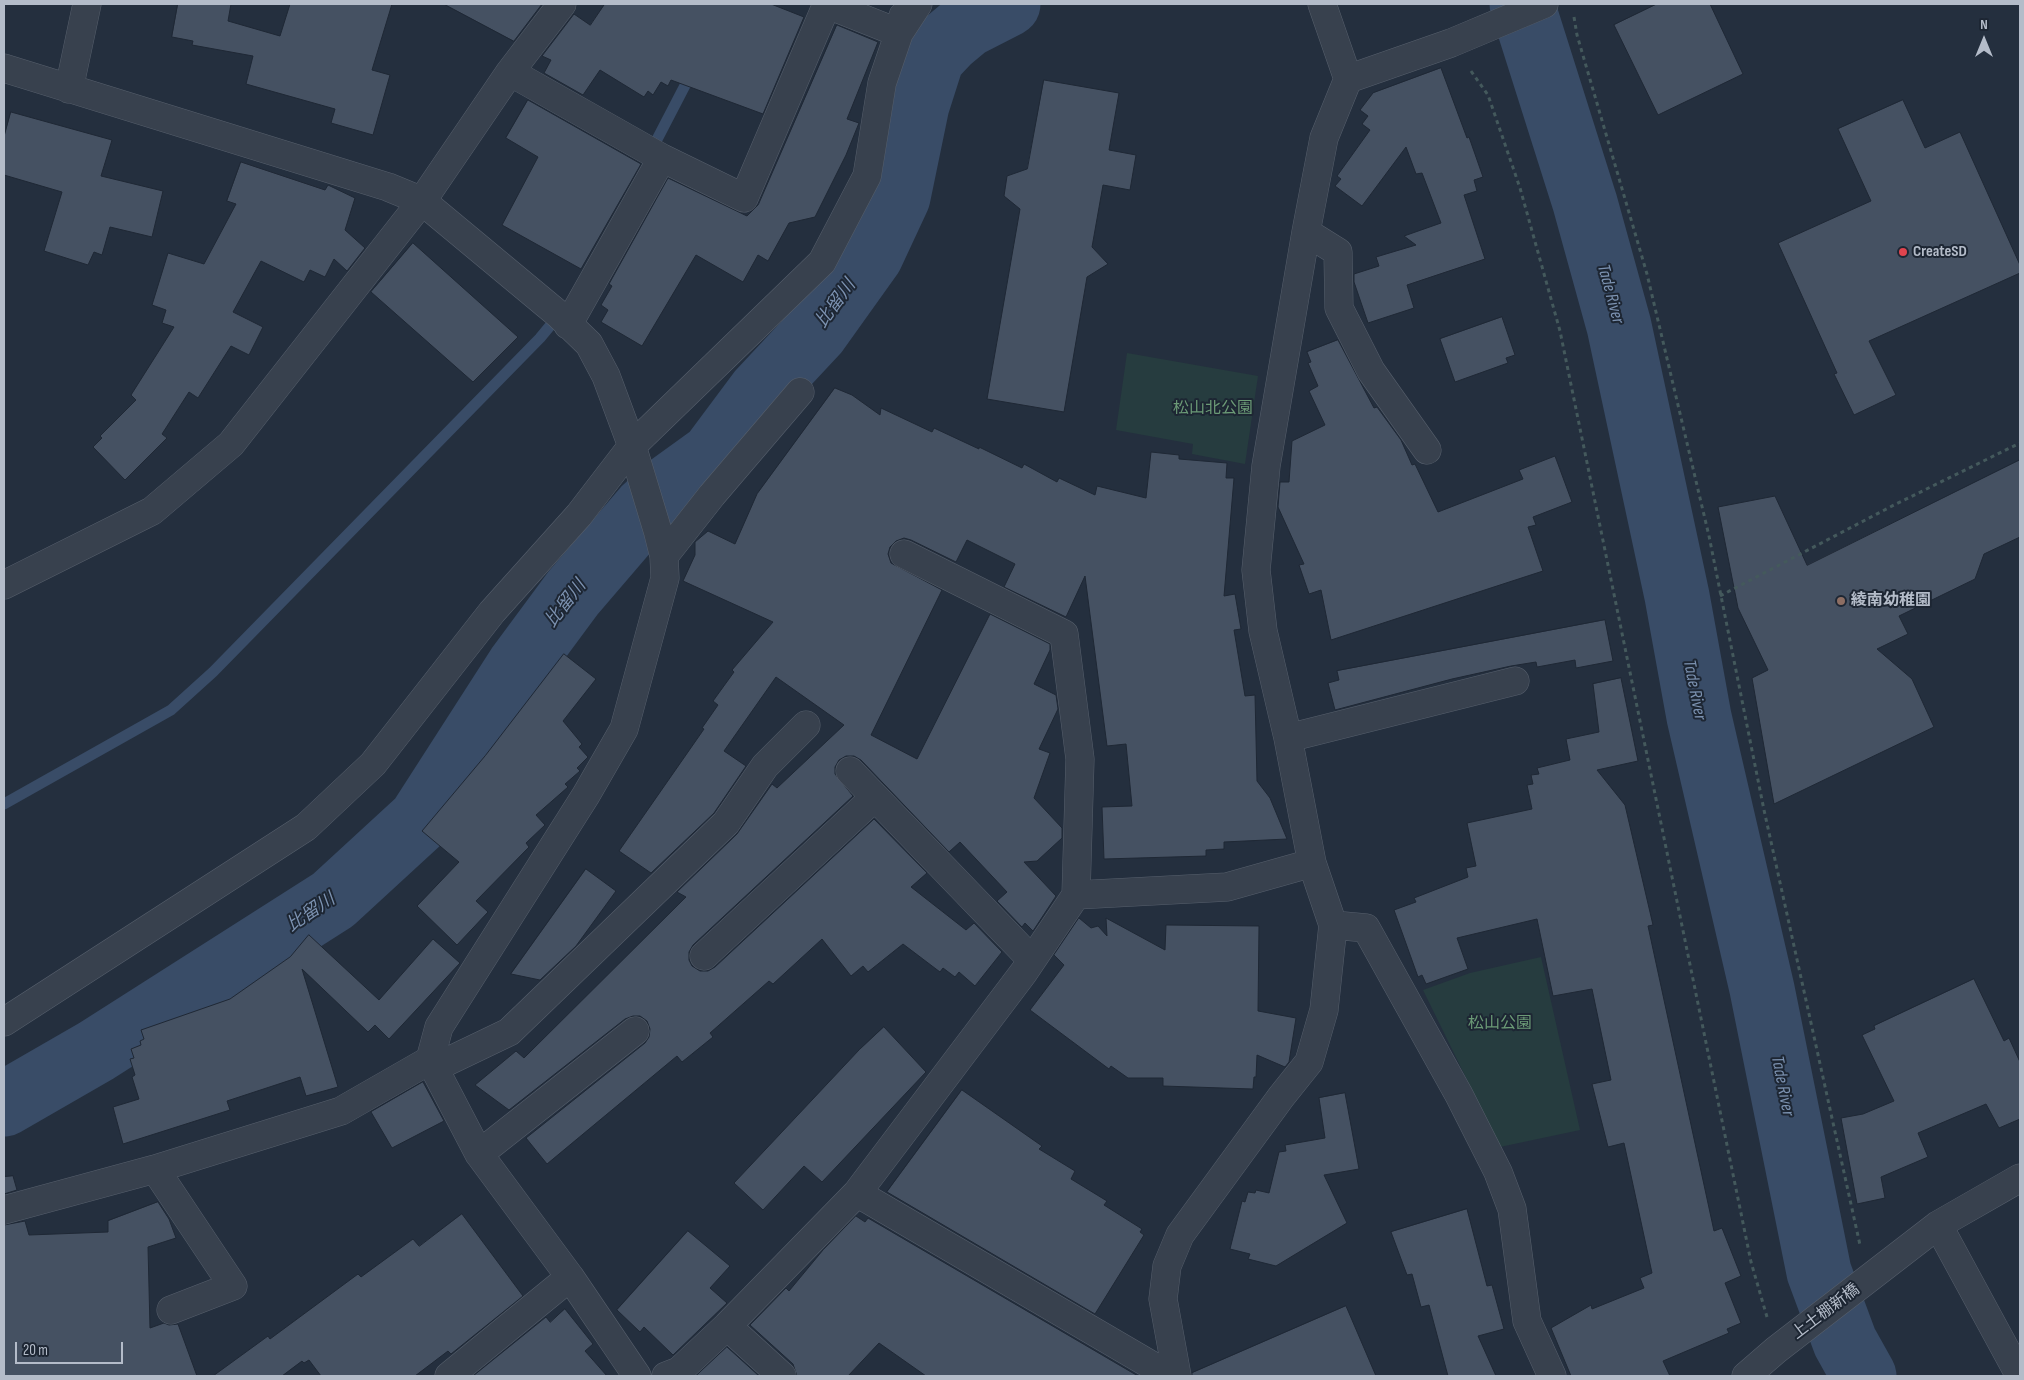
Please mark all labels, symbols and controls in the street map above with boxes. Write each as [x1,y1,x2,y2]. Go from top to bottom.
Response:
north arrow [1959,15,2009,65]
text: N [1980,16,1988,33]
place label: CreateSD [1913,242,1967,262]
marker: CreateSD [1897,246,1909,258]
water label: Tade River [1592,262,1628,326]
water label: 比留川 [811,276,861,332]
park label: 松山北公園 [1173,399,1253,419]
water label: 比留川 [541,576,591,632]
place label: 綾南幼稚園 [1851,591,1931,611]
marker: 綾南幼稚園 [1835,595,1847,607]
water label: Tade River [1678,658,1710,722]
water label: 比留川 [283,889,339,937]
park label: 松山公園 [1468,1014,1532,1034]
water label: Tade River [1766,1054,1798,1118]
street label: 上土棚新橋 [1788,1280,1864,1344]
scale bar [18,1332,125,1364]
text: 20 m [23,1341,48,1360]

